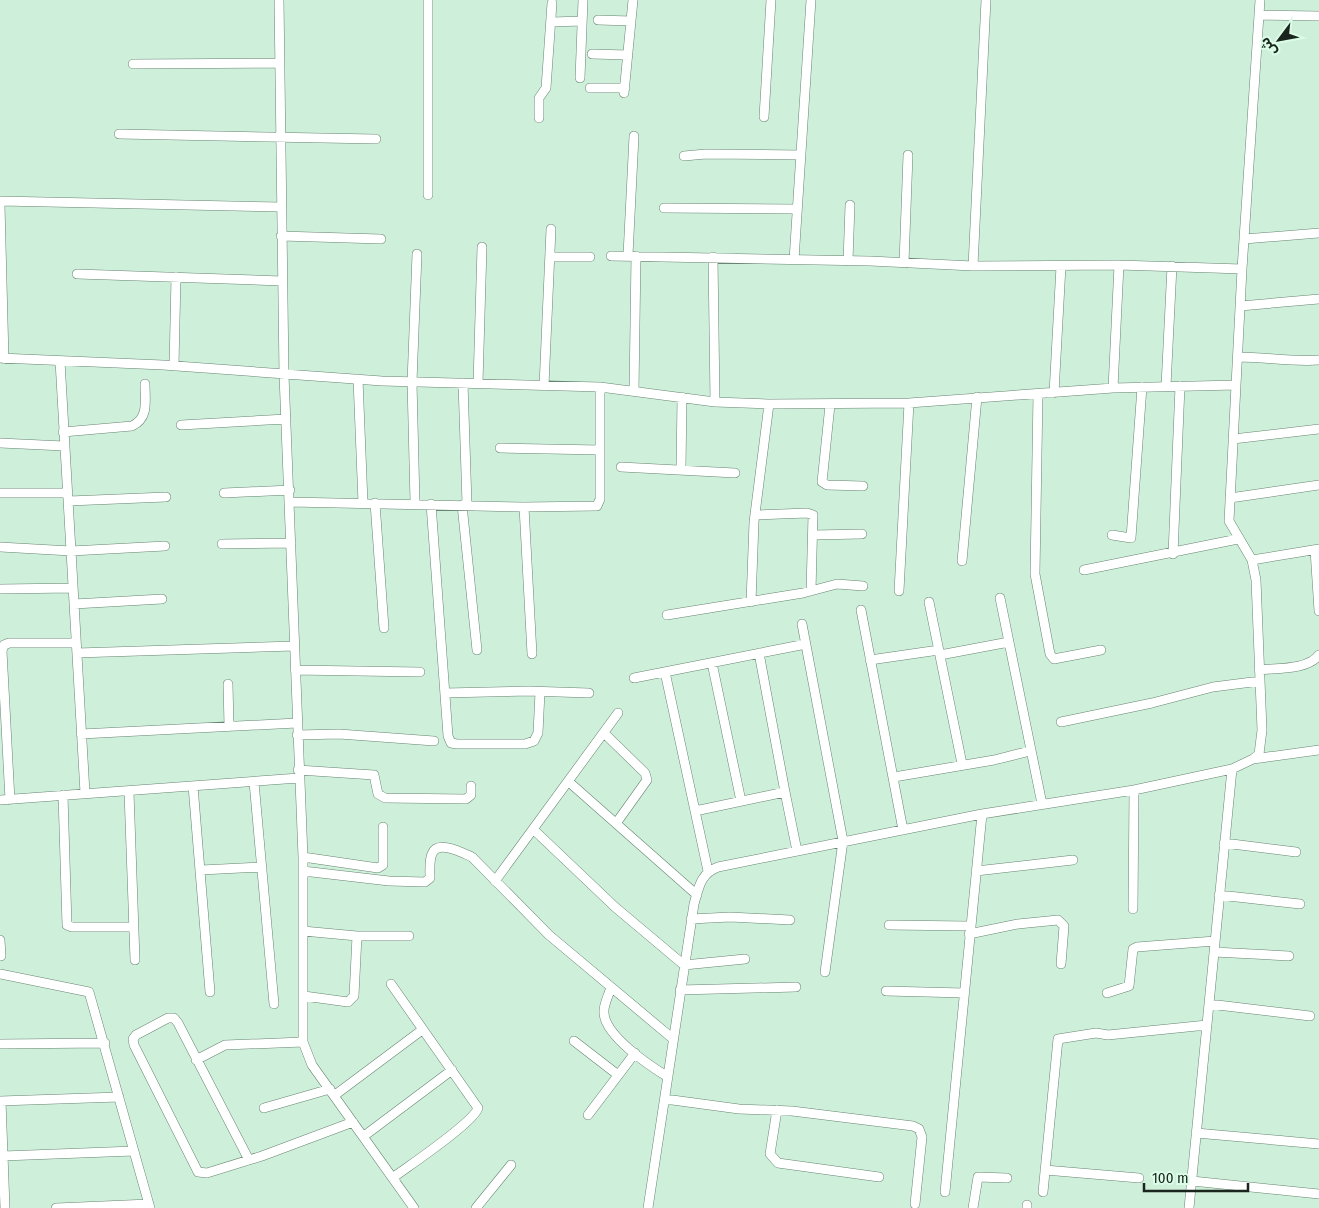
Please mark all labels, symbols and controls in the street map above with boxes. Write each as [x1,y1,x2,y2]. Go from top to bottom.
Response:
north arrow [1254,15,1304,65]
text: ش [1256,34,1281,59]
scale bar [1144,1160,1248,1192]
text: 100 m [1152,1169,1189,1187]

